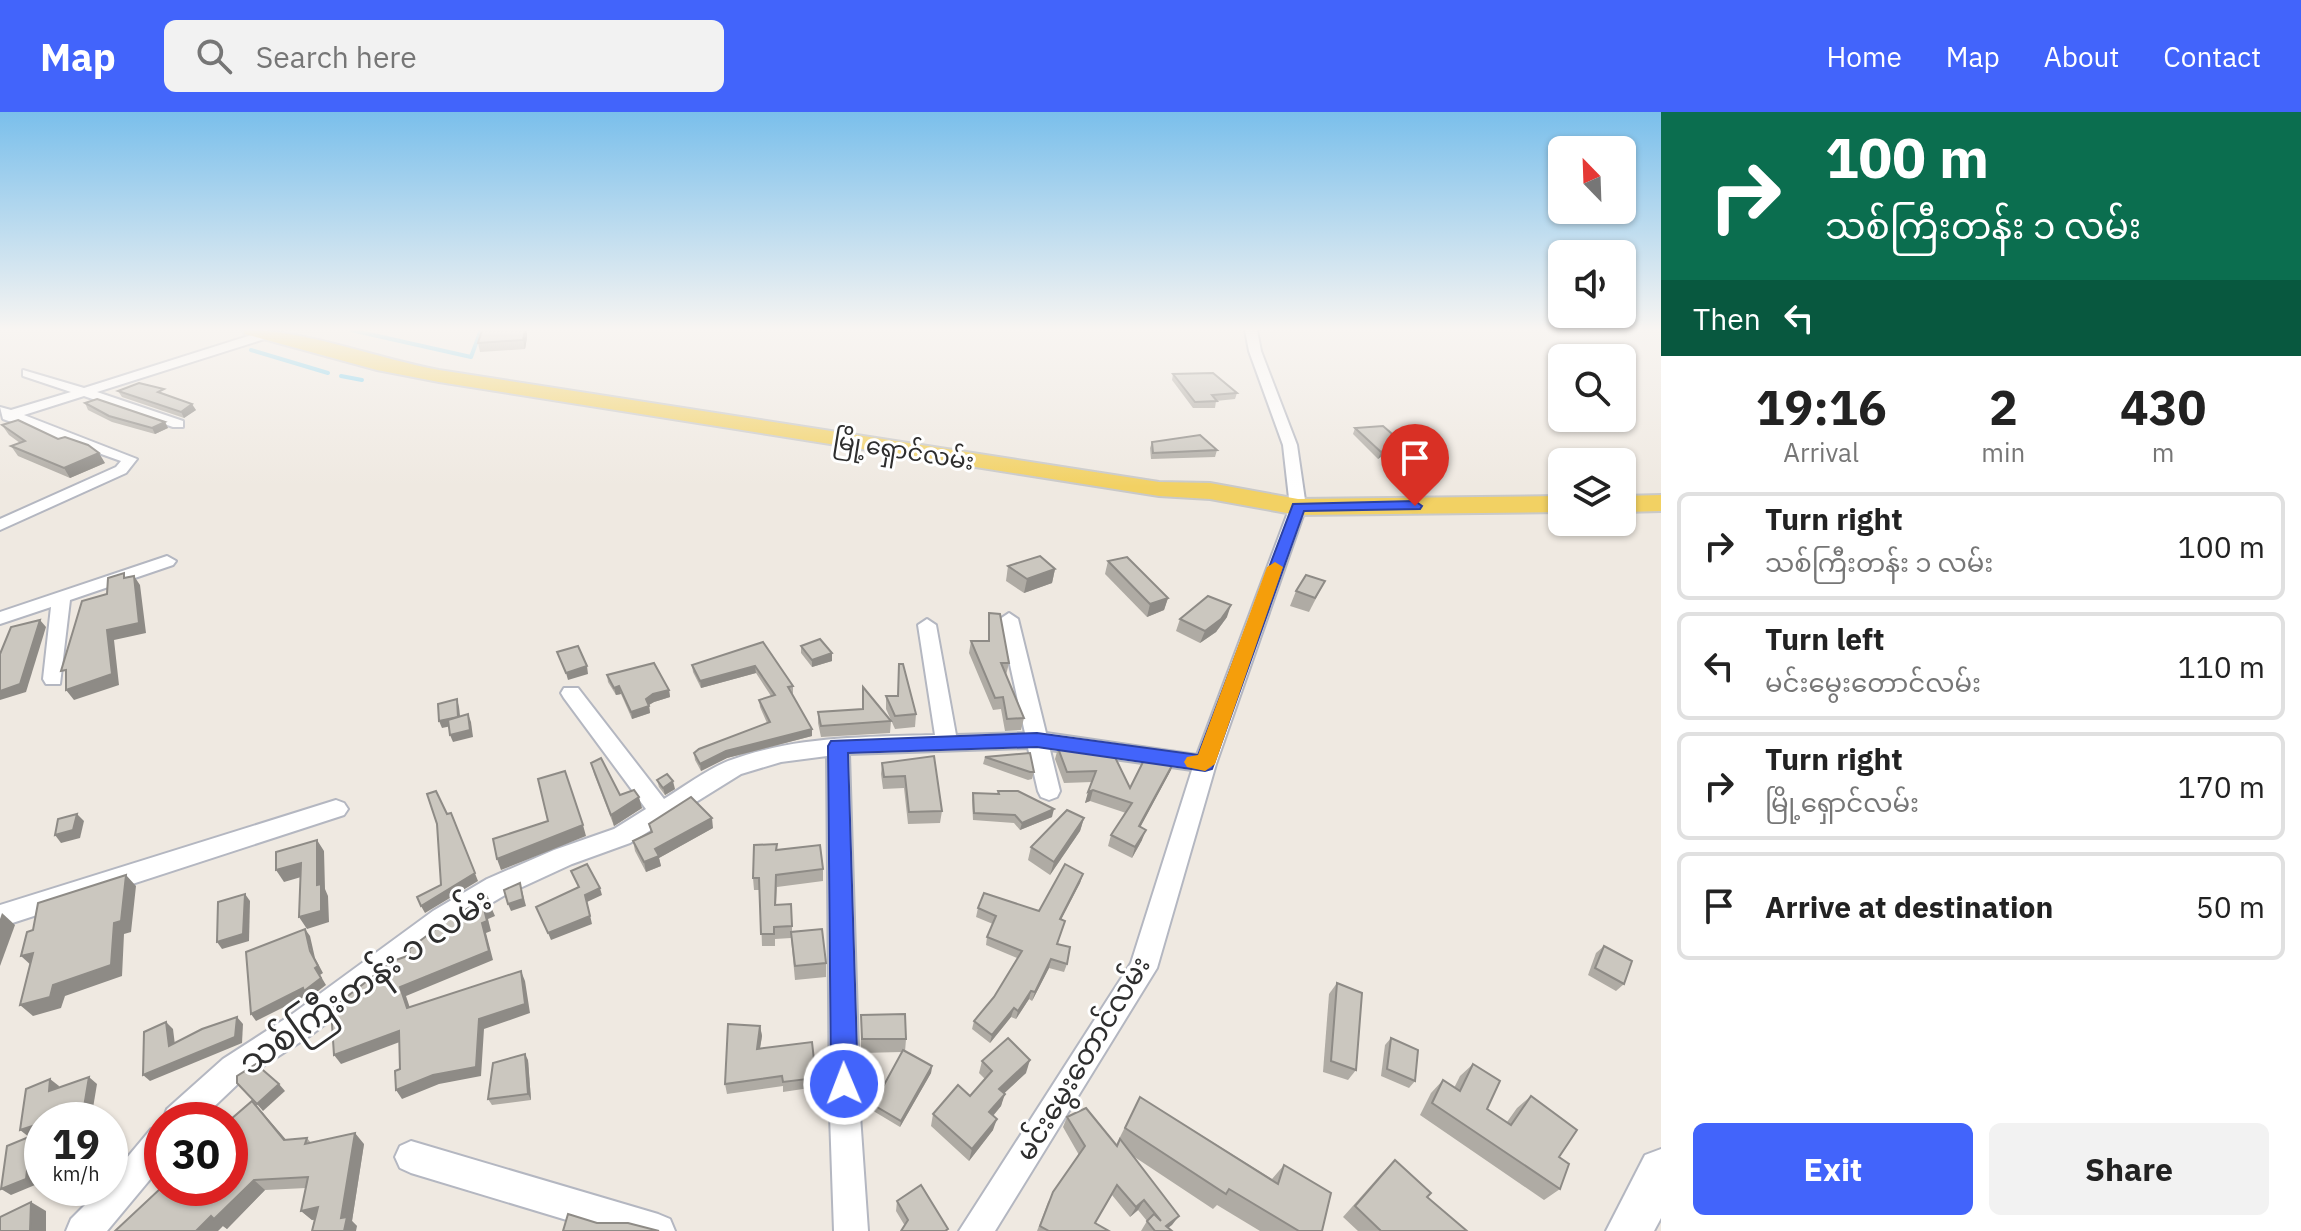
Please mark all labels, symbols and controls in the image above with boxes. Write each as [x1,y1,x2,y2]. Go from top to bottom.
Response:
search box [164,20,724,92]
text: Map [40,32,116,81]
icon: search [192,34,236,78]
text: Search here [256,37,417,76]
text: Home [1826,38,1902,75]
text: Map [1946,38,2000,75]
text: About [2044,38,2119,75]
text: Contact [2163,38,2261,75]
text: 100 m [1825,121,1989,193]
north arrow [1548,136,1636,224]
map controls [1548,136,1636,536]
icon: right [1693,144,1797,248]
text: သစ်ကြီးတန်း ၁ လမ်း [1825,202,2141,249]
button: sound [1548,240,1636,328]
icon: left [1777,296,1821,340]
text: Then [1693,299,1761,338]
button: search [1548,344,1636,432]
text: 19:16 [1756,376,1887,438]
text: 2 [1989,376,2018,438]
text: 430 [2120,376,2206,438]
street label: မြို့ရှောင်လမ်း [831,423,977,481]
pin [1381,424,1449,506]
text: Arrival [1783,435,1859,469]
text: min [1981,435,2025,469]
text: m [2152,435,2174,469]
icon: arrive [1393,436,1437,480]
button: layers [1548,448,1636,536]
text: Turn right [1765,499,1903,538]
icon: right [1697,524,1741,568]
text: 100 m [2178,527,2265,566]
text: သစ်ကြီးတန်း ၁ လမ်း [1765,545,1993,579]
text: Turn left [1765,619,1884,658]
icon: left [1697,644,1741,688]
text: 110 m [2178,647,2265,686]
text: မင်းမွေးတောင်လမ်း [1765,665,1981,699]
text: Turn right [1765,739,1903,778]
icon: right [1697,764,1741,808]
text: 170 m [2178,767,2265,806]
text: မြို့ရှောင်လမ်း [1765,785,1919,819]
street label: သစ်ကြီးတန်း ၁ လမ်း [228,876,503,1089]
icon: arrive [1697,884,1741,928]
text: Arrive at destination [1765,887,2053,926]
text: 50 m [2196,887,2265,926]
street label: မင်းမွေးတောင်လမ်း [1006,949,1161,1169]
position arrow [802,1042,886,1126]
speed limit sign: 30 [144,1102,248,1206]
text: 19 [52,1118,100,1170]
button: Exit [1693,1123,1973,1215]
button: Share [1989,1123,2269,1215]
text: km/h [52,1160,100,1187]

